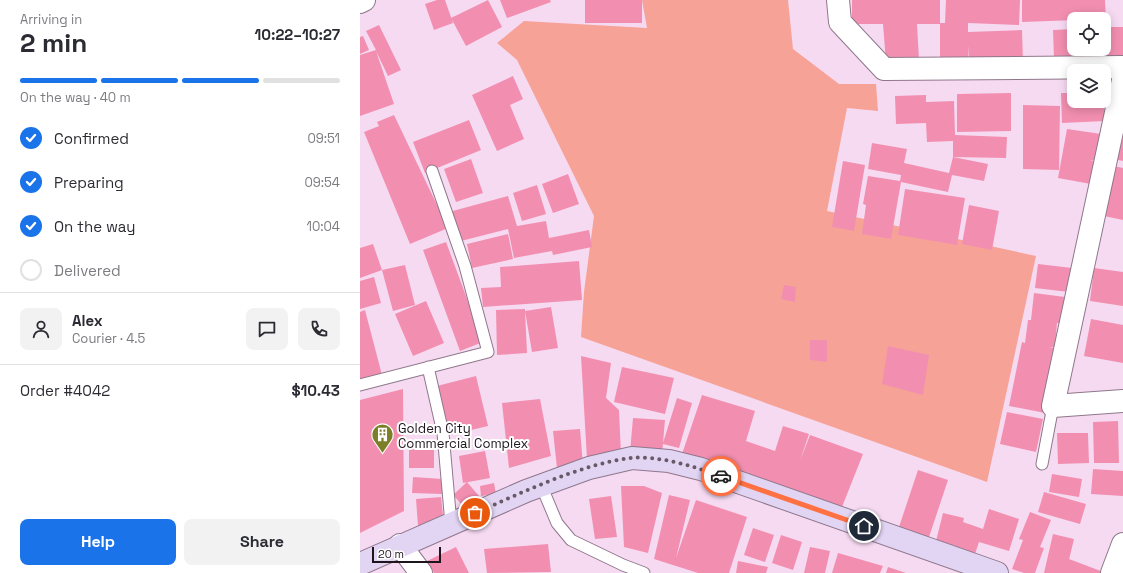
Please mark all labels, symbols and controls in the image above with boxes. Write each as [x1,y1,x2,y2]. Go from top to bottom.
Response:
text: Arriving in [20,11,82,28]
map controls [1067,12,1111,108]
button: locate [1067,12,1111,56]
text: 10:22–10:27 [254,25,340,44]
text: 2 min [20,26,87,60]
button: layers [1067,64,1111,108]
text: On the way · 40 m [20,89,131,106]
icon: check [20,127,42,149]
text: Confirmed [54,129,129,148]
text: 09:51 [307,130,340,147]
icon: check [20,171,42,193]
text: Preparing [54,173,124,192]
text: 09:54 [305,174,340,191]
icon: check [20,215,42,237]
text: On the way [54,217,135,236]
text: 10:04 [306,218,340,235]
text: Delivered [54,261,121,280]
button: person [20,308,62,350]
button: chat [246,308,288,350]
button: phone [298,308,340,350]
text: Alex [72,311,103,330]
text: Courier · 4.5 [72,330,145,347]
text: Order #4042 [20,381,110,400]
text: $10.43 [291,381,340,400]
place label: Golden City Commercial Complex [398,420,528,452]
building icon: Golden City Commercial Complex [369,422,395,455]
courier [701,456,741,496]
icon: car [710,465,732,487]
pin [458,496,492,530]
icon: bag [464,502,486,524]
pin [847,509,881,543]
icon: home [853,515,875,537]
button: Help [20,519,176,565]
button: Share [184,519,340,565]
scale bar [372,545,441,564]
text: 20 m [378,547,404,561]

